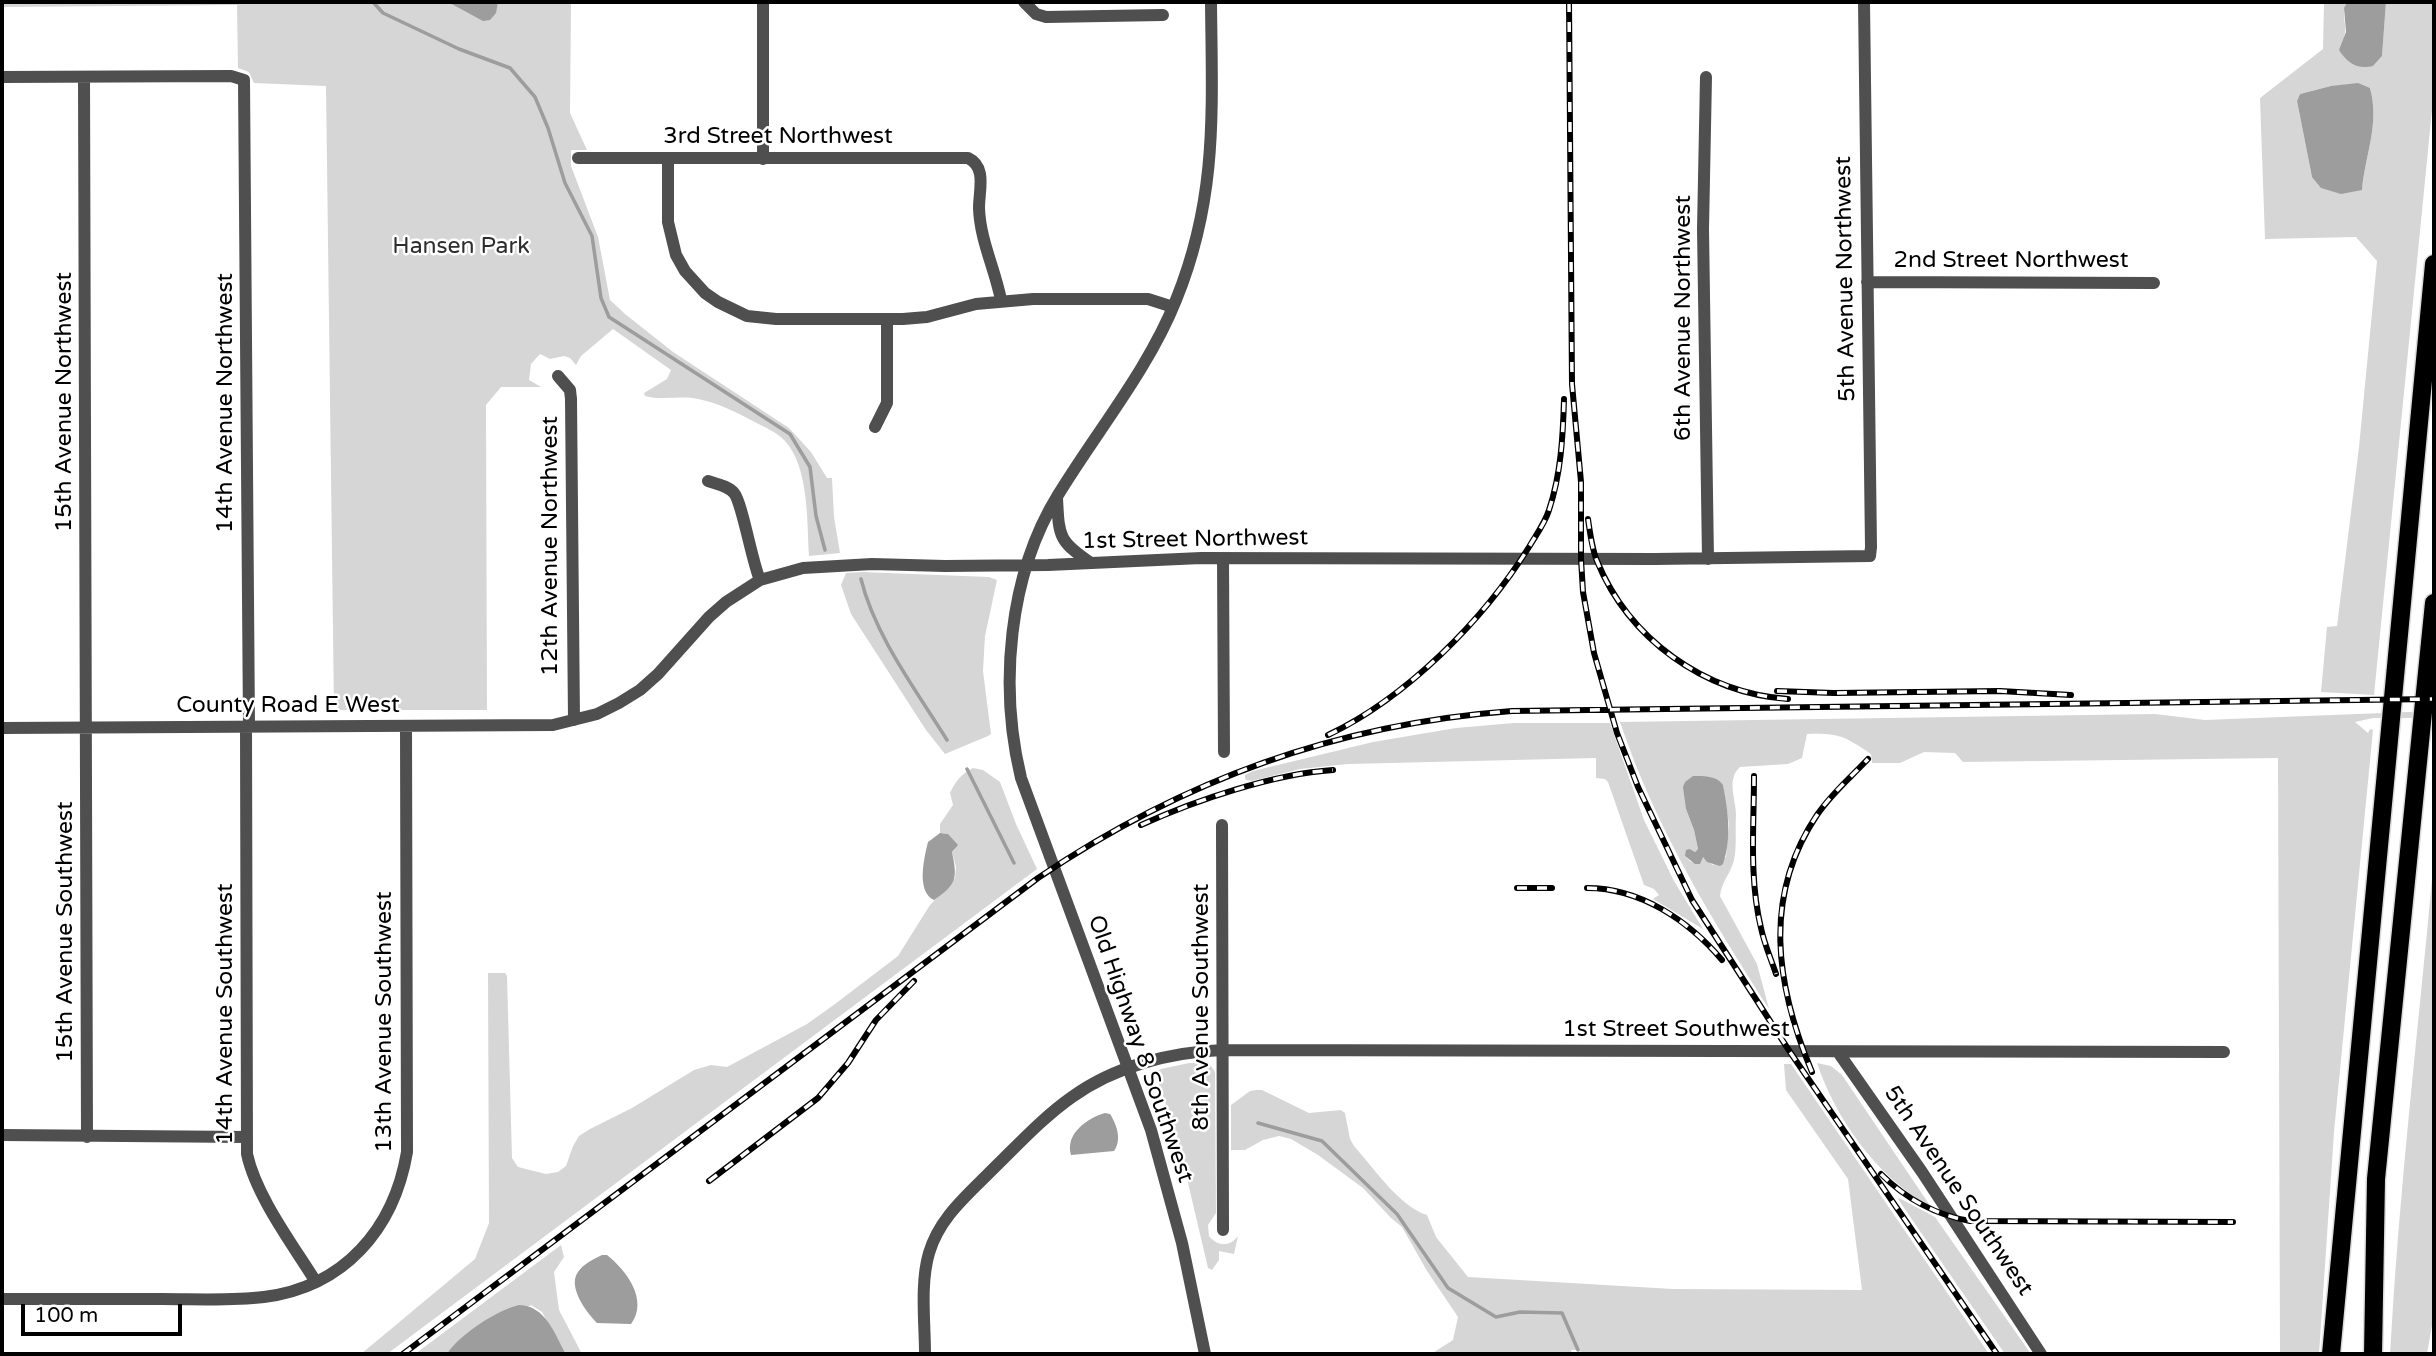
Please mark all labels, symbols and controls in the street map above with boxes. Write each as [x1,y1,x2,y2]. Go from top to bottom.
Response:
street label: 3rd Street Northwest [663,123,893,151]
street label: 5th Avenue Northwest [1830,156,1862,402]
street label: 6th Avenue Northwest [1670,195,1698,441]
park label: Hansen Park [392,233,530,261]
street label: 2nd Street Northwest [1894,247,2128,275]
street label: 15th Avenue Northwest [51,272,79,532]
street label: 14th Avenue Northwest [212,273,240,533]
street label: 12th Avenue Northwest [537,416,565,676]
street label: 1st Street Northwest [1082,524,1308,556]
street label: County Road E West [176,692,400,720]
street label: 15th Avenue Southwest [52,801,80,1063]
street label: 14th Avenue Southwest [212,883,240,1145]
street label: 8th Avenue Southwest [1188,883,1216,1131]
street label: 13th Avenue Southwest [371,891,399,1153]
street label: Old Highway 8 Southwest [1081,912,1199,1186]
street label: 1st Street Southwest [1562,1016,1790,1044]
street label: 5th Avenue Southwest [1877,1081,2039,1301]
scale bar [24,1290,186,1334]
text: 100 m [34,1303,98,1328]

